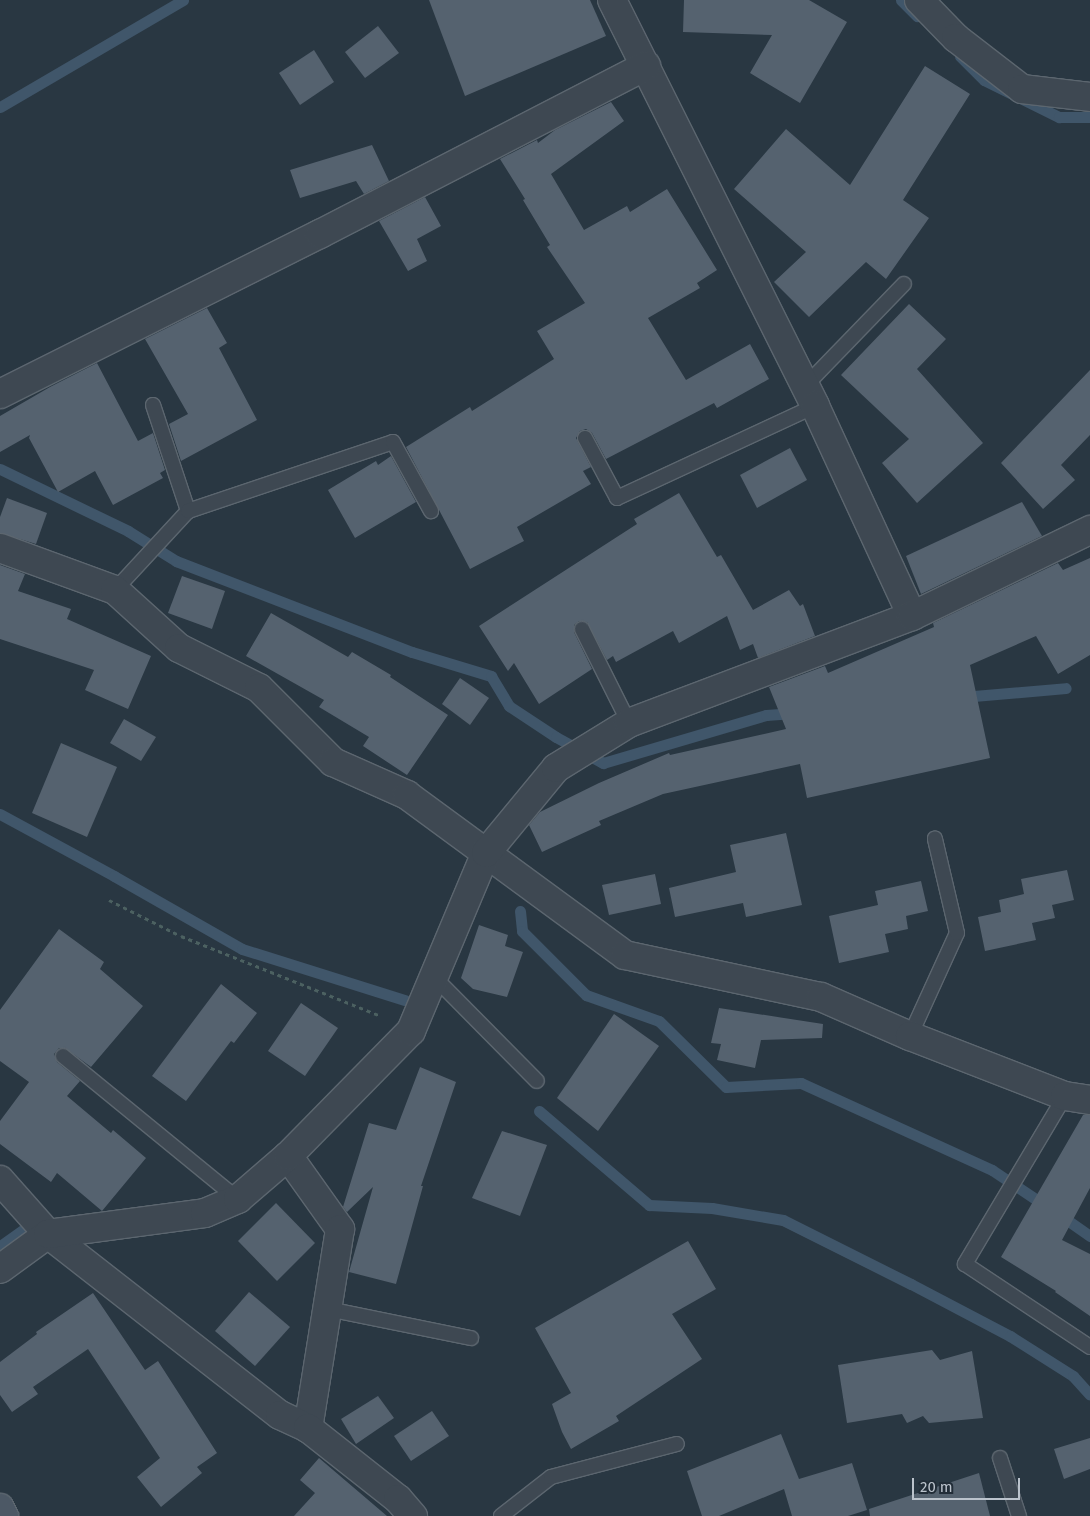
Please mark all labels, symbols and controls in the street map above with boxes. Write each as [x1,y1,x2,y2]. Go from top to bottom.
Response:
scale bar [915,1468,1022,1500]
text: 20 m [920,1478,953,1496]

